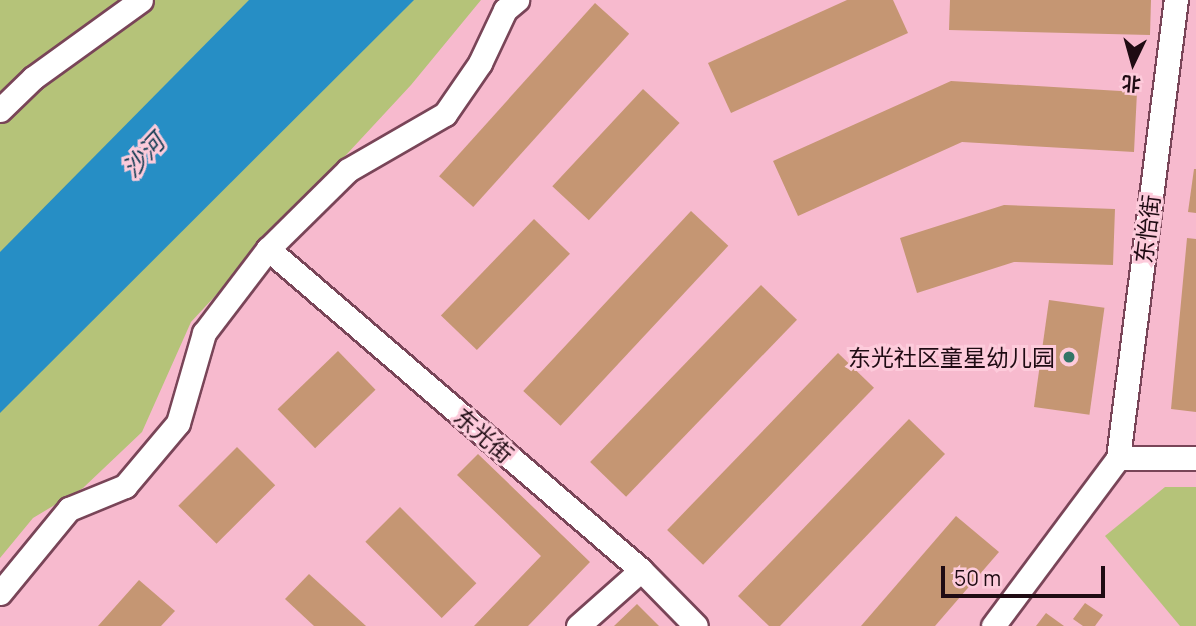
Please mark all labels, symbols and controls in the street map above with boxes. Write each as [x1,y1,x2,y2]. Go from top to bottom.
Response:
north arrow [1098,28,1168,98]
text: 北 [1121,70,1142,98]
water label: 沙河 [116,128,170,182]
street label: 东怡街 [1129,193,1165,265]
place label: 东光社区童星幼儿园 [848,343,1055,371]
marker: 东光社区童星幼儿园 [1061,349,1077,365]
street label: 东光街 [449,402,519,468]
scale bar [944,552,1108,596]
text: 50 m [954,564,1001,592]

